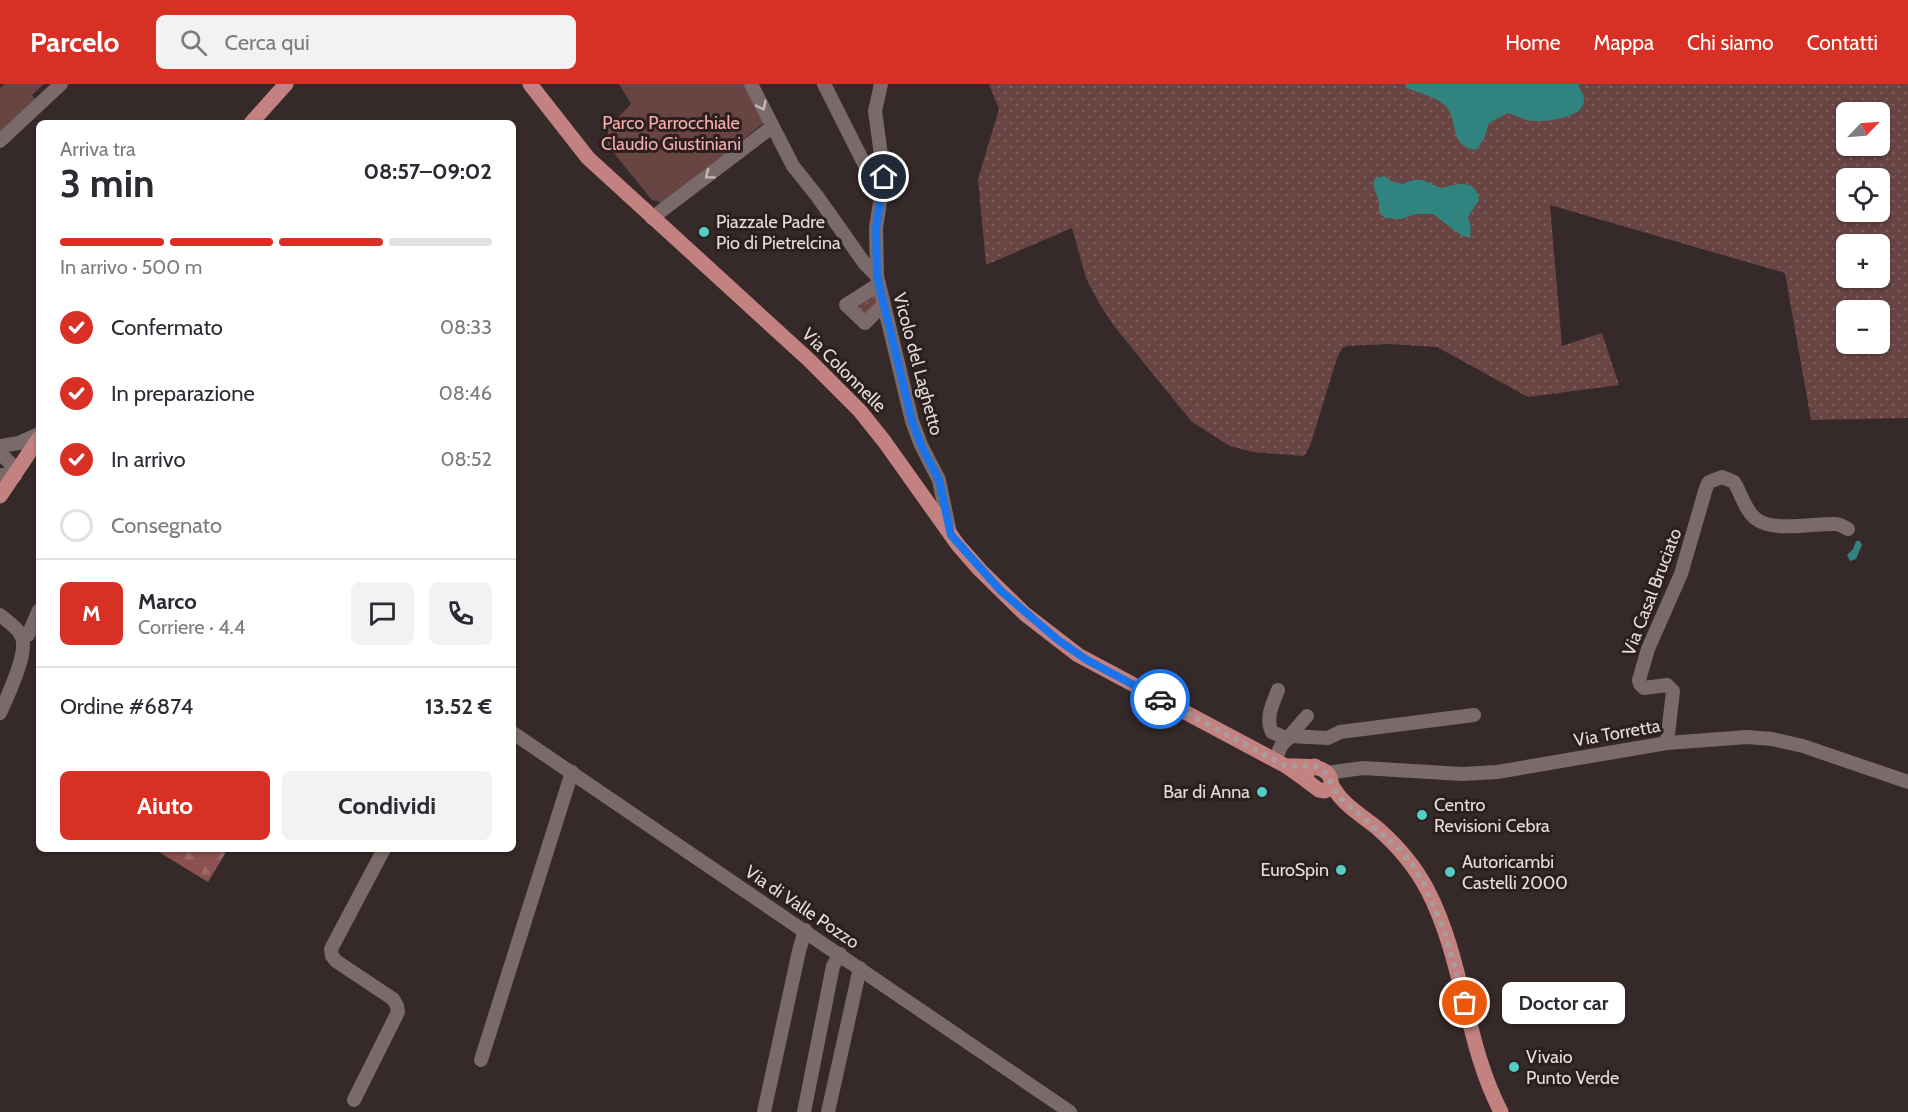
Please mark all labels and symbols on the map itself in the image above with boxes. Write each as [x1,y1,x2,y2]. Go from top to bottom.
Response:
one-way arrow [754,99,766,110]
north arrow [1836,102,1890,156]
park label: Parco Parrocchiale Claudio Giustiniani [601,112,741,155]
pin [858,151,909,202]
one-way arrow [704,168,715,179]
place label: Piazzale Padre Pio di Pietrelcina [716,211,841,254]
marker: Piazzale Padre Pio di Pietrelcina [697,225,711,239]
street label: Vicolo del Laghetto [888,290,948,438]
street label: Via Colonnelle [797,323,891,417]
street label: Via Casal Bruciato [1618,525,1686,659]
courier [1130,669,1190,729]
street label: Via Torretta [1572,715,1662,751]
place label: Bar di Anna [1163,781,1250,803]
marker: Bar di Anna [1255,785,1269,799]
place label: Centro Revisioni Cebra [1434,794,1550,837]
marker: Centro Revisioni Cebra [1415,808,1429,822]
place label: Autoricambi Castelli 2000 [1462,851,1568,894]
place label: EuroSpin [1261,859,1329,881]
street label: Via di Valle Pozzo [741,861,863,953]
marker: EuroSpin [1334,863,1348,877]
marker: Autoricambi Castelli 2000 [1443,865,1457,879]
pin [1439,977,1490,1028]
callout: Doctor car [1501,982,1624,1024]
place label: Vivaio Punto Verde [1526,1046,1619,1089]
marker: Vivaio Punto Verde [1507,1060,1521,1074]

